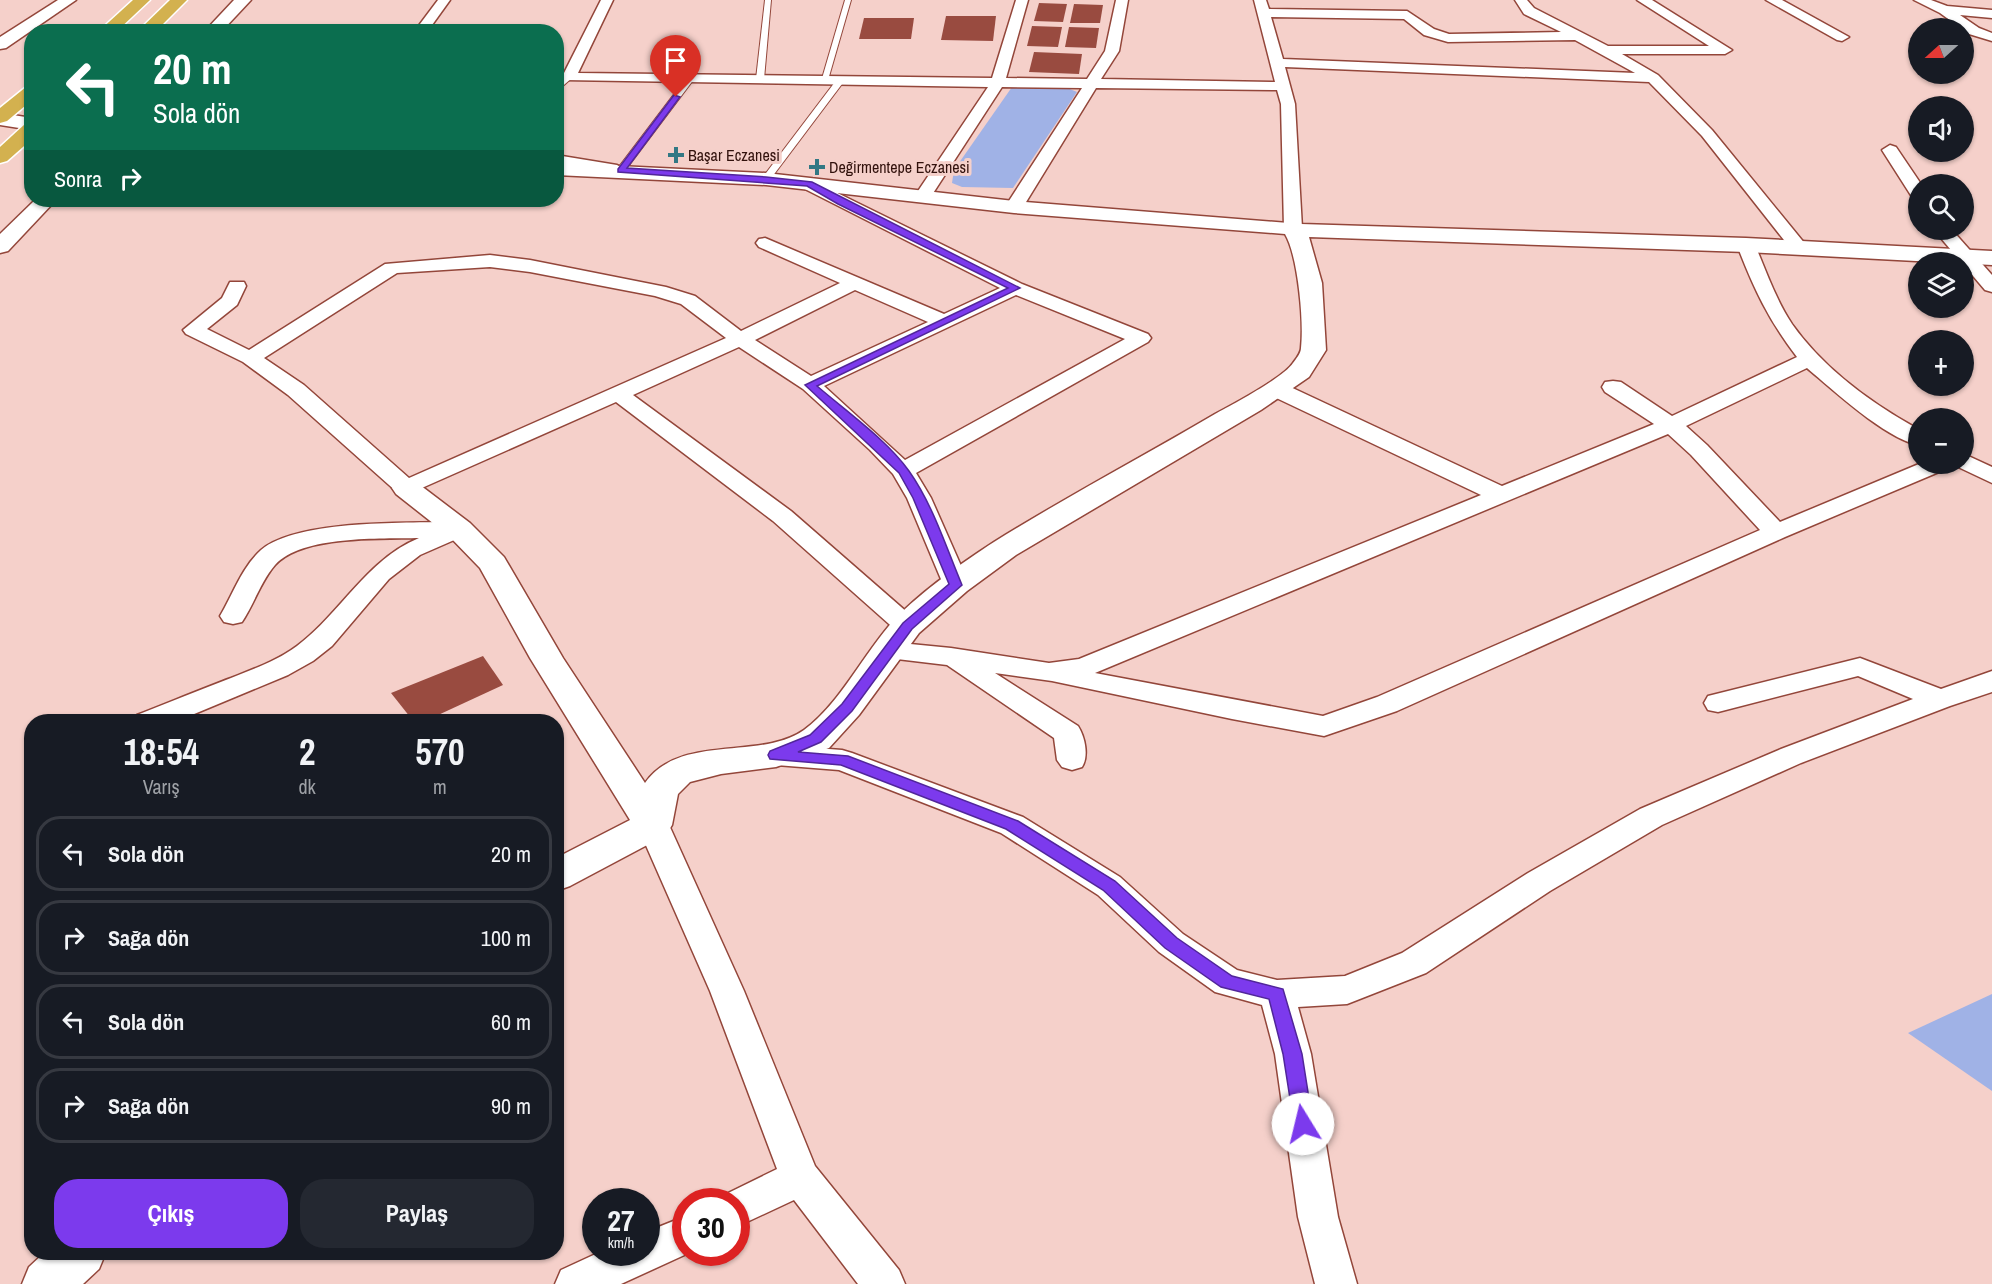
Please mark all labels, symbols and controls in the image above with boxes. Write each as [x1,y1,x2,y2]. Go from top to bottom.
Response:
north arrow [1908,18,1974,84]
map controls [1908,18,1974,474]
pin [650,35,701,97]
text: 20 m [153,41,232,97]
icon: arrive [659,44,692,77]
icon: left [54,48,132,126]
text: Sola dön [153,95,240,131]
button: sound [1908,96,1974,162]
place label: Başar Eczanesi [688,144,780,166]
marker: Başar Eczanesi [669,148,683,162]
place label: Değirmentepe Eczanesi [829,156,970,178]
marker: Değirmentepe Eczanesi [810,160,824,174]
icon: right [114,162,147,195]
text: Sonra [54,164,102,194]
button: search [1908,174,1974,240]
button: layers [1908,252,1974,318]
button: + [1908,330,1974,396]
button: − [1908,408,1974,474]
text: 18:54 [123,728,199,776]
text: 2 [299,728,315,776]
text: 570 [415,728,464,776]
text: Varış [143,773,180,800]
text: dk [298,773,316,800]
text: m [433,773,447,800]
icon: left [57,837,90,870]
text: Sola dön [108,839,184,869]
text: 20 m [491,839,531,869]
icon: right [57,921,90,954]
text: Sağa dön [108,923,189,953]
text: 100 m [481,923,531,953]
icon: left [57,1005,90,1038]
text: Sola dön [108,1007,184,1037]
text: 60 m [491,1007,531,1037]
icon: right [57,1089,90,1122]
text: Sağa dön [108,1091,189,1121]
text: 90 m [491,1091,531,1121]
position arrow [1271,1092,1335,1156]
button: Çıkış [54,1179,288,1248]
button: Paylaş [300,1179,534,1248]
speed limit sign: 30 [672,1188,750,1266]
text: 27 [607,1200,635,1240]
text: km/h [608,1232,634,1253]

